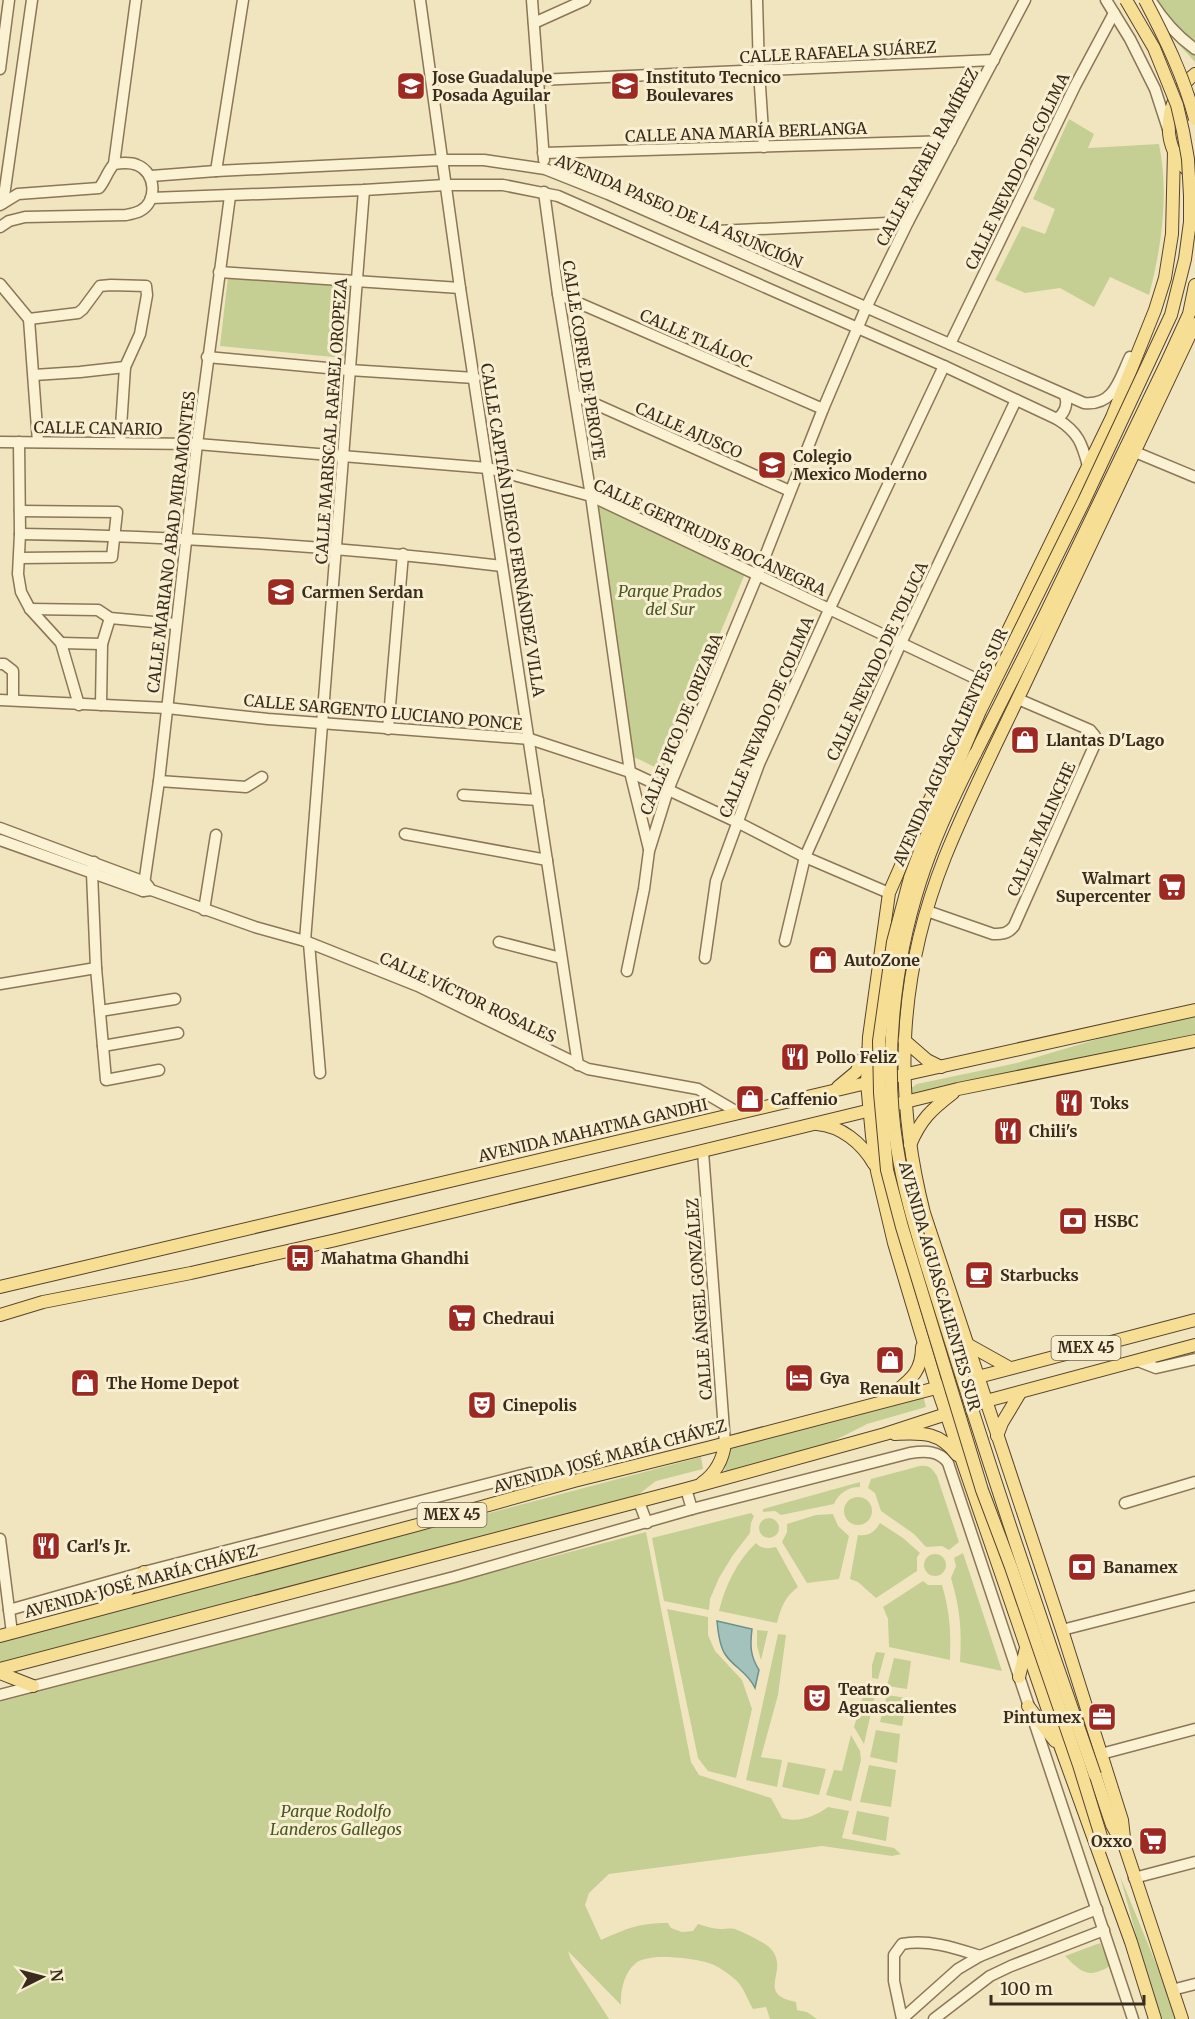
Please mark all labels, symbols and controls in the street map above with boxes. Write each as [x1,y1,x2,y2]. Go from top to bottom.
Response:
street label: CALLE RAFAELA SUÁREZ [739,37,937,67]
street label: CALLE RAFAEL RAMÍREZ [871,65,983,249]
place label: Jose Guadalupe Posada Aguilar [431,67,552,105]
place label: Instituto Tecnico Boulevares [646,67,781,105]
street label: CALLE NEVADO DE COLIMA [961,69,1074,273]
school or university icon: Jose Guadalupe Posada Aguilar [395,70,427,102]
school or university icon: Instituto Tecnico Boulevares [609,70,641,102]
street label: CALLE ANA MARÍA BERLANGA [625,118,868,146]
street label: AVENIDA PASEO DE LA ASUNCIÓN [551,149,806,273]
street label: CALLE COFRE DE PEROTE [558,259,610,462]
street label: CALLE MARISCAL RAFAEL OROPEZA [311,277,351,565]
street label: CALLE TLÁLOC [637,304,755,372]
street label: CALLE CAPITÁN DIEGO FERNÁNDEZ VILLA [477,362,549,699]
street label: CALLE MARIANO ABAD MIRAMONTES [143,390,199,694]
street label: CALLE AJUSCO [632,397,746,463]
street label: CALLE CANARIO [33,417,163,439]
place label: Colegio Mexico Moderno [793,446,927,484]
school or university icon: Colegio Mexico Moderno [756,449,788,481]
street label: CALLE GERTRUDIS BOCANEGRA [591,474,830,600]
street label: CALLE NEVADO DE TOLUCA [822,558,932,764]
school or university icon: Carmen Serdan [265,576,297,608]
park label: Parque Prados del Sur [618,581,722,619]
place label: Carmen Serdan [302,582,424,602]
street label: CALLE NEVADO DE COLIMA [714,613,818,821]
street label: AVENIDA AGUASCALIENTES SUR [888,624,1012,870]
street label: CALLE PICO DE ORIZABA [635,630,727,818]
street label: CALLE SARGENTO LUCIANO PONCE [243,690,524,734]
shop icon: Llantas D'Lago [1009,724,1041,756]
place label: Llantas D'Lago [1046,730,1165,750]
street label: CALLE MALINCHE [1002,758,1080,899]
place label: Walmart Supercenter [1056,868,1152,906]
supermarket icon: Walmart Supercenter [1156,871,1188,903]
shop icon: AutoZone [807,944,839,976]
street label: CALLE VÍCTOR ROSALES [377,947,559,1047]
place label: AutoZone [843,950,920,970]
restaurant icon: Pollo Feliz [779,1041,811,1073]
place label: Pollo Feliz [816,1047,897,1067]
shop icon: Caffenio [734,1083,766,1115]
restaurant icon: Toks [1053,1087,1085,1119]
place label: Caffenio [771,1089,838,1109]
place label: Toks [1090,1093,1129,1113]
street label: AVENIDA MAHATMA GANDHI [475,1094,710,1166]
restaurant icon: Chili's [992,1115,1024,1147]
place label: Chili's [1029,1121,1078,1141]
street label: AVENIDA AGUASCALIENTES SUR [895,1158,985,1414]
street label: CALLE ÁNGEL GONZÁLEZ [682,1197,716,1401]
bank icon: HSBC [1057,1205,1089,1237]
place label: HSBC [1094,1211,1139,1231]
bus stop icon: Mahatma Ghandhi [284,1242,316,1274]
place label: Mahatma Ghandhi [321,1248,470,1268]
cafe icon: Starbucks [963,1259,995,1291]
place label: Starbucks [1000,1265,1079,1285]
supermarket icon: Chedraui [446,1302,478,1334]
place label: Chedraui [483,1308,555,1328]
road number: MEX 45 [1052,1336,1120,1360]
shop icon: Renault [874,1344,906,1376]
hotel icon: Gya [783,1362,815,1394]
shop icon: The Home Depot [69,1367,101,1399]
place label: Gya [820,1368,850,1388]
place label: The Home Depot [106,1373,240,1393]
place label: Renault [859,1378,921,1398]
theatre icon: Cinepolis [466,1389,498,1421]
place label: Cinepolis [503,1395,577,1415]
street label: AVENIDA JOSÉ MARÍA CHÁVEZ [490,1415,729,1497]
road number: MEX 45 [418,1503,486,1527]
restaurant icon: Carl's Jr. [30,1530,62,1562]
place label: Carl's Jr. [67,1536,131,1556]
street label: AVENIDA JOSÉ MARÍA CHÁVEZ [21,1540,260,1622]
bank icon: Banamex [1066,1551,1098,1583]
place label: Banamex [1103,1557,1178,1577]
place label: Teatro Aguascalientes [837,1679,957,1717]
theatre icon: Teatro Aguascalientes [801,1682,833,1714]
office icon: Pintumex [1086,1701,1118,1733]
place label: Pintumex [1003,1707,1081,1727]
park label: Parque Rodolfo Landeros Gallegos [270,1801,402,1839]
supermarket icon: Oxxo [1137,1825,1169,1857]
place label: Oxxo [1091,1831,1132,1851]
north arrow [12,1947,72,2007]
text: N [46,1968,68,1983]
scale bar [991,1968,1144,2006]
text: 100 m [1000,1977,1053,2000]

